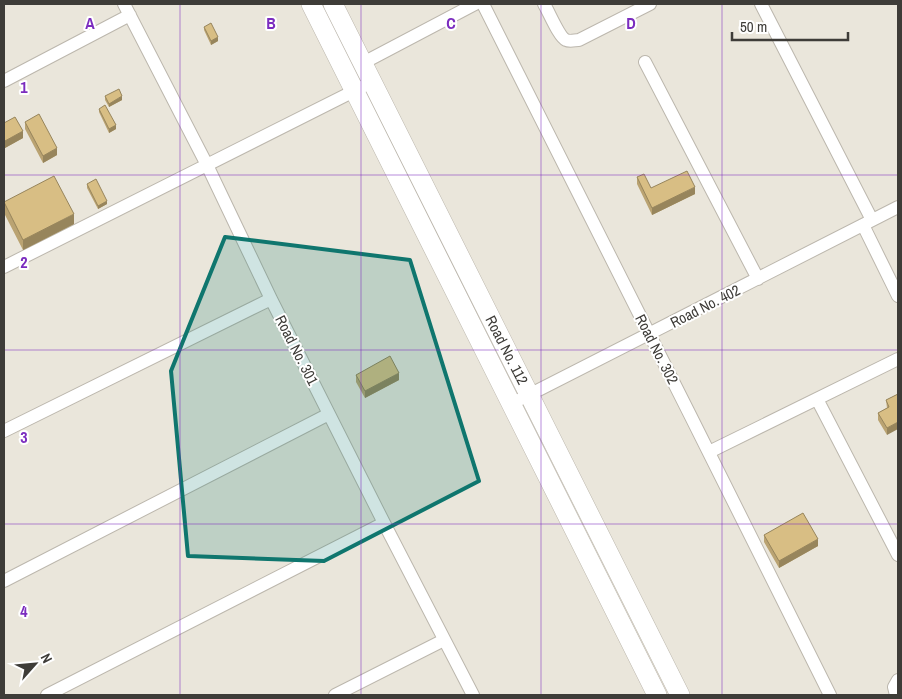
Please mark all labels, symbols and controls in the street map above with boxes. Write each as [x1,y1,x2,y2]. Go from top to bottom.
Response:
scale bar [732,10,848,42]
text: A [85,12,95,34]
text: B [266,12,276,34]
text: C [446,12,456,34]
text: D [626,12,636,34]
text: 50 m [740,16,767,37]
text: 1 [20,76,28,98]
text: 2 [20,251,28,273]
street label: Road No. 402 [666,279,744,333]
street label: Road No. 302 [630,310,684,388]
street label: Road No. 301 [270,311,324,389]
street label: Road No. 112 [481,312,533,388]
text: 3 [20,426,28,448]
text: 4 [20,600,28,622]
north arrow [10,639,60,689]
text: N [37,650,56,666]

